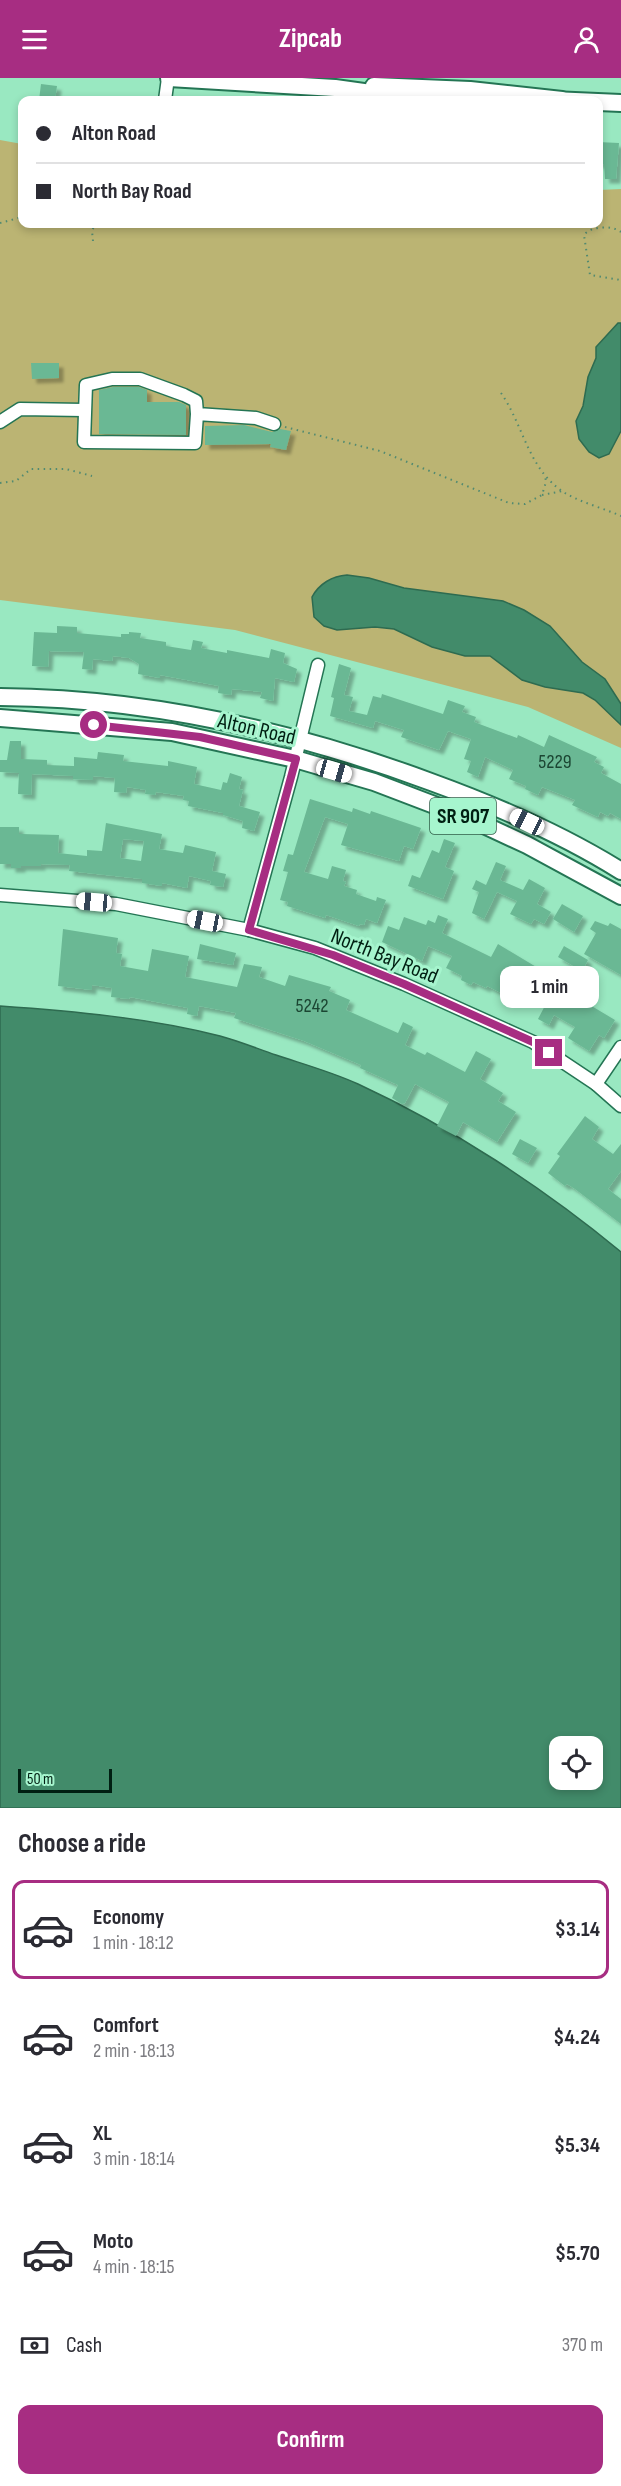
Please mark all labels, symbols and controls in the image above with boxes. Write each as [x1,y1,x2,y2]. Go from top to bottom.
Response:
icon: menu [18,23,51,56]
text: Zipcab [279,23,342,55]
icon: person [570,23,603,56]
text: Alton Road [72,120,156,147]
text: North Bay Road [72,178,192,205]
street label: Alton Road [214,707,298,752]
route start [80,711,107,738]
house number: 5229 [538,750,572,774]
car [314,757,354,785]
road number: SR 907 [430,798,496,834]
car [507,806,547,838]
car [75,891,113,913]
car [186,909,224,933]
street label: North Bay Road [327,923,442,990]
callout: 1 min [500,966,598,1008]
text: 1 min [531,975,568,999]
house number: 5242 [296,994,328,1018]
route end [535,1039,562,1066]
map controls [549,1736,603,1790]
button: locate [549,1736,603,1790]
scale bar [18,1766,112,1794]
text: 50 m [27,1770,53,1789]
text: Choose a ride [18,1828,146,1860]
icon: car [21,1903,75,1957]
text: Economy [93,1904,164,1931]
text: $3.14 [555,1916,600,1943]
text: 1 min · 18:12 [93,1931,174,1955]
icon: car [21,2011,75,2065]
text: Comfort [93,2012,159,2039]
text: $4.24 [553,2024,600,2051]
text: 2 min · 18:13 [93,2039,175,2063]
icon: car [21,2119,75,2173]
text: XL [93,2120,112,2147]
text: $5.34 [554,2132,600,2159]
text: 3 min · 18:14 [93,2147,175,2171]
icon: car [21,2227,75,2281]
text: Moto [93,2228,133,2255]
text: $5.70 [555,2240,600,2267]
text: 4 min · 18:15 [93,2255,175,2279]
icon: cash [18,2329,51,2362]
text: Cash [66,2332,102,2359]
text: 370 m [562,2333,603,2357]
button: Confirm [18,2405,603,2474]

